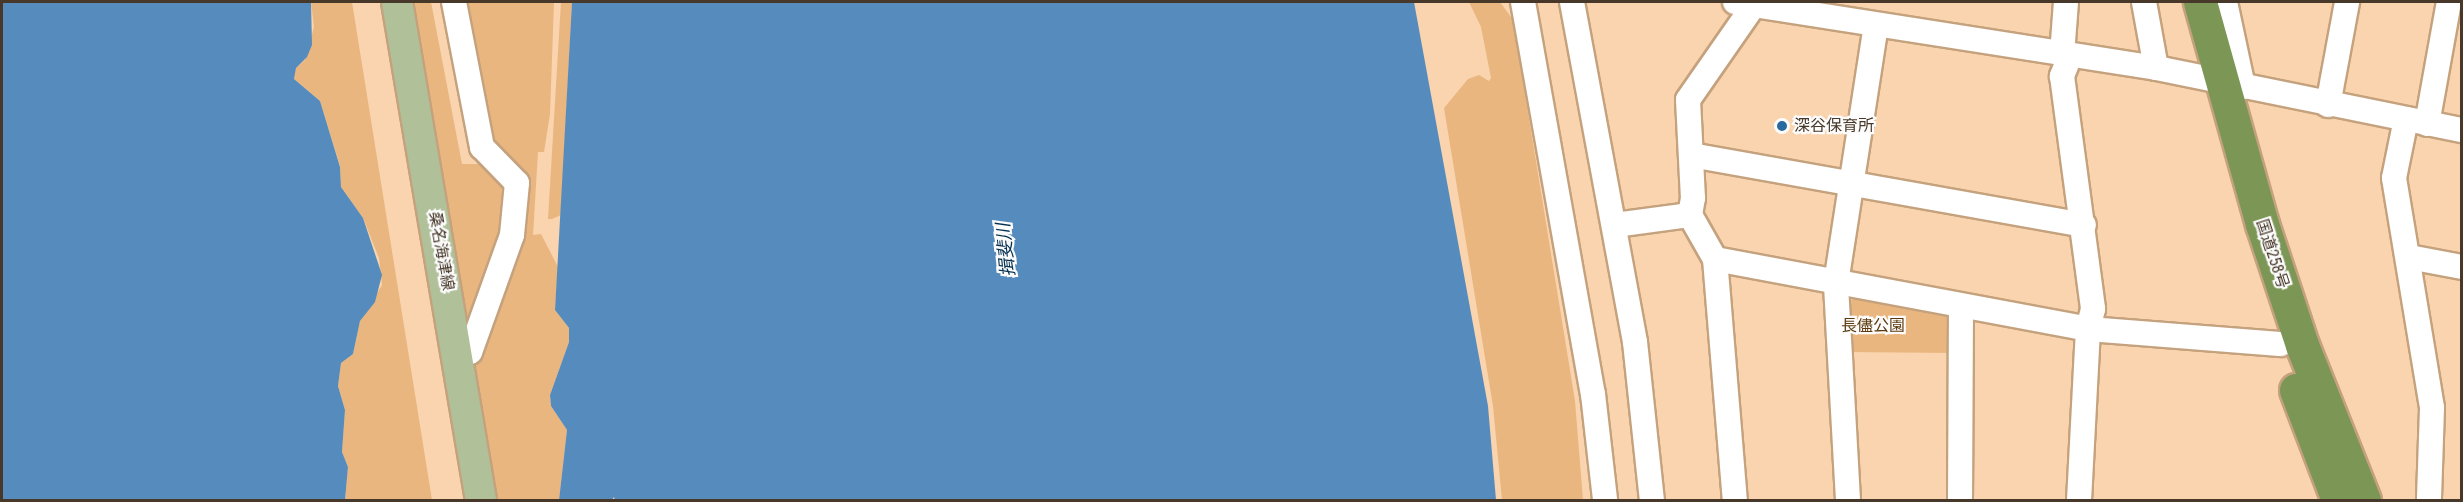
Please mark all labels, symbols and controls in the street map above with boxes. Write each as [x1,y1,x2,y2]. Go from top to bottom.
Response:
place label: 深谷保育所 [1794,116,1874,136]
marker: 深谷保育所 [1775,119,1789,133]
street label: 桑名海津線 [425,210,457,292]
street label: 国道258号 [2252,217,2292,291]
water label: 揖斐川 [992,222,1020,278]
park label: 長儘公園 [1841,316,1905,336]

